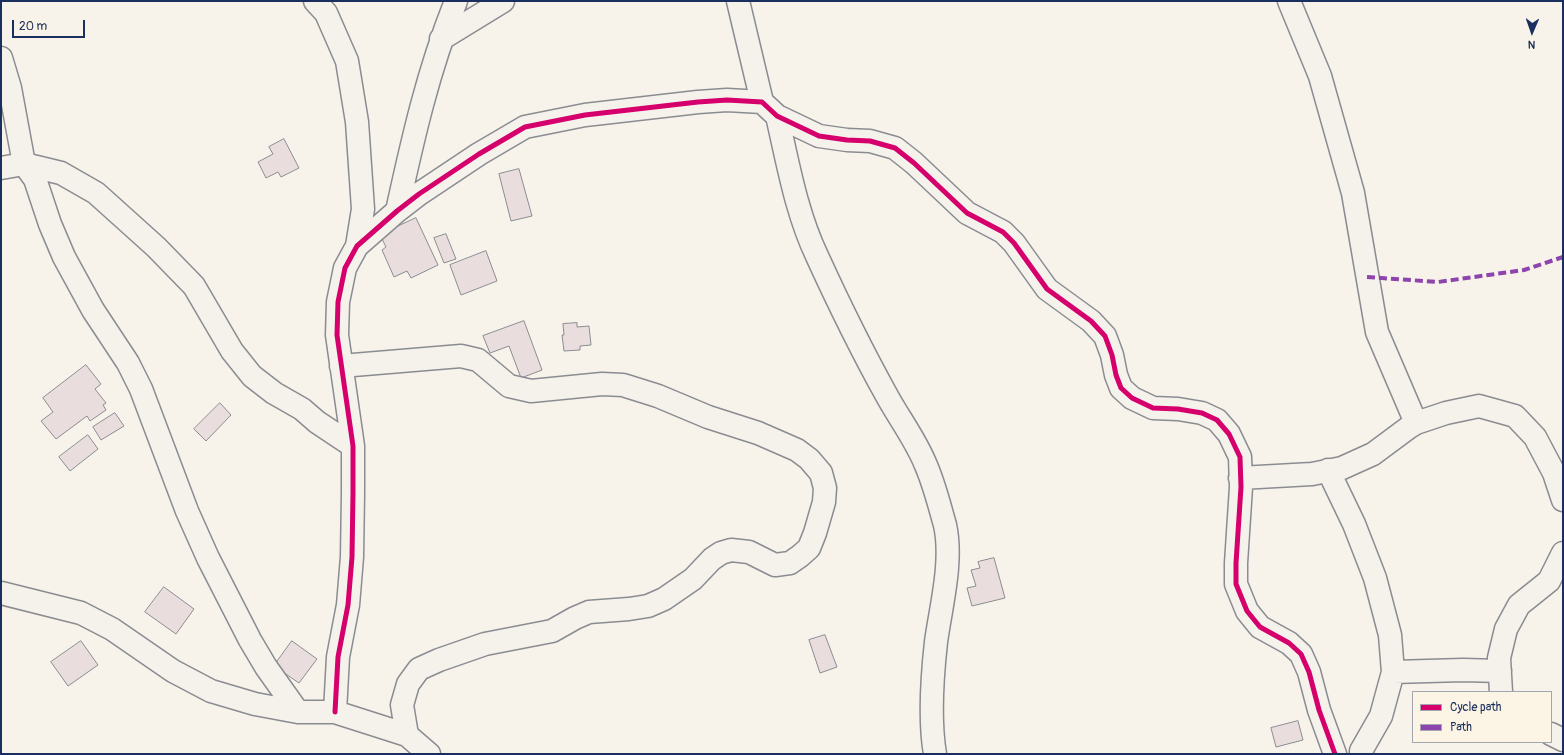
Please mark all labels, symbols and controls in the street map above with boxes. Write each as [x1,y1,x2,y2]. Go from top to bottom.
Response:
scale bar [14,12,87,38]
north arrow [1512,12,1552,52]
text: 20 m [19,19,47,34]
text: N [1528,38,1536,51]
legend [1412,691,1552,743]
text: Cycle path [1450,700,1501,715]
text: Path [1450,720,1472,735]

